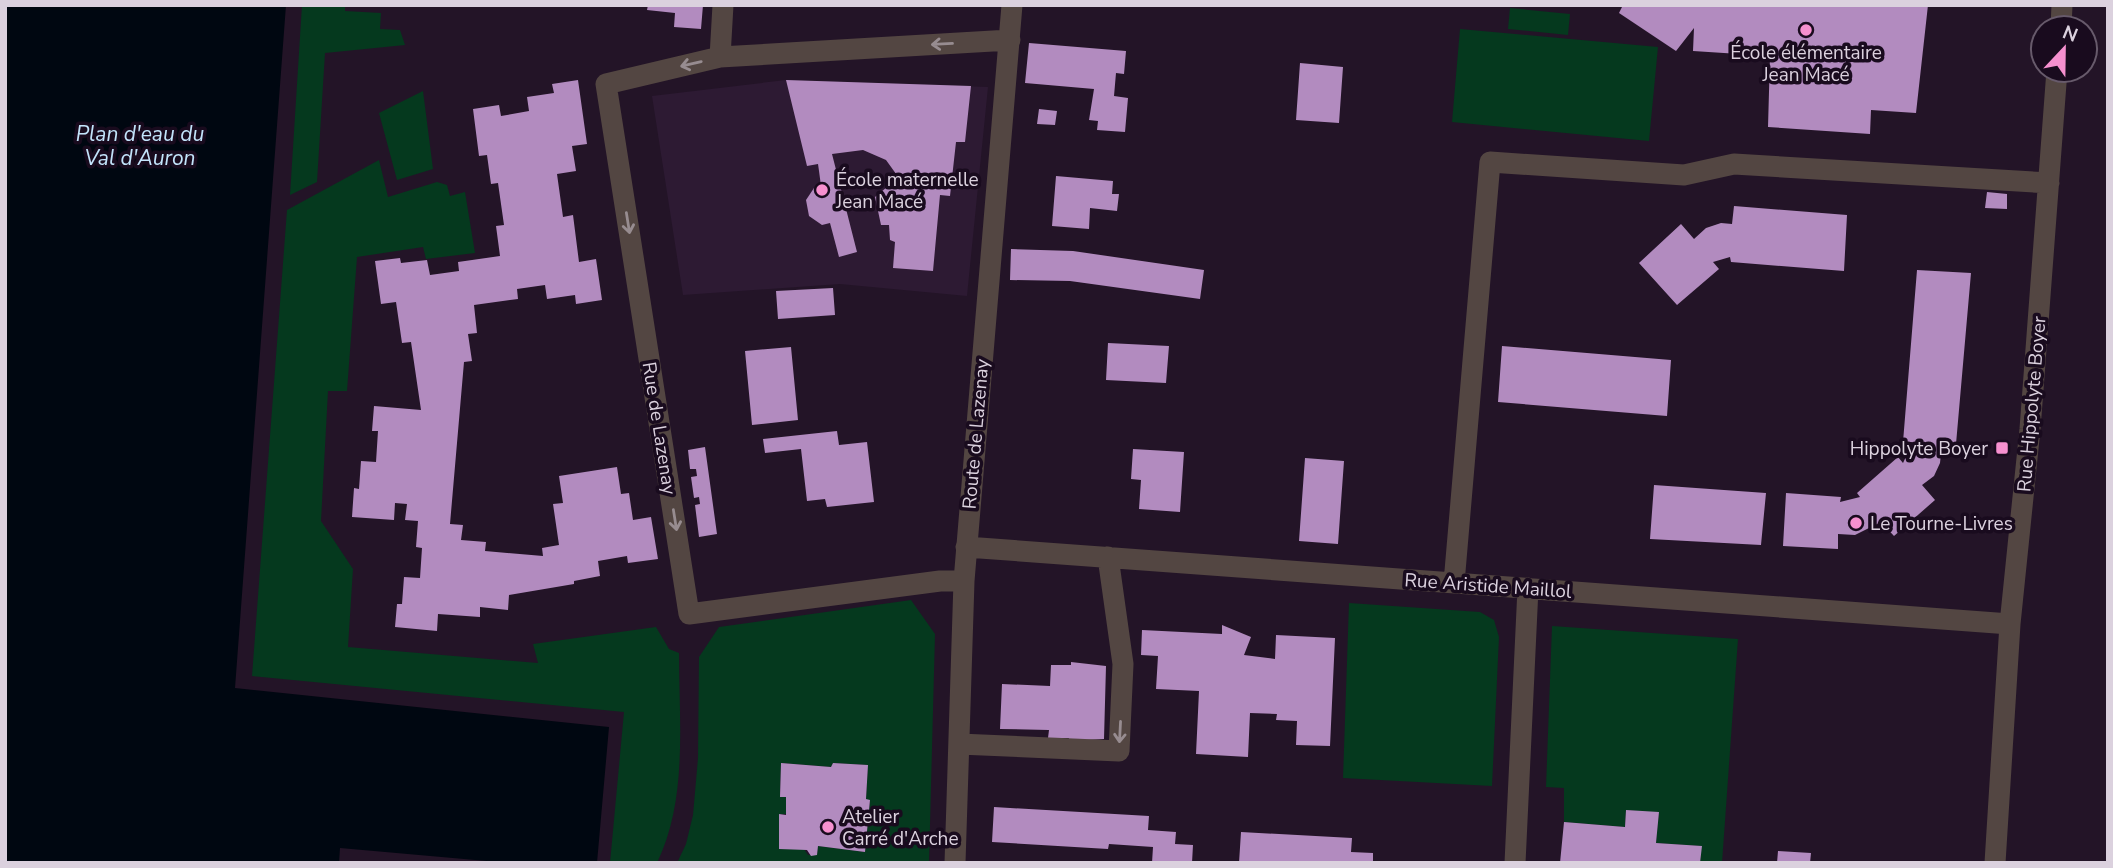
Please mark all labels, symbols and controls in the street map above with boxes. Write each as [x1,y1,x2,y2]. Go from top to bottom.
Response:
north arrow [2029,14,2099,84]
text: N [2059,19,2081,49]
marker: École élémentaire Jean Macé [1798,22,1814,38]
one-way arrow [932,38,954,51]
place label: École élémentaire Jean Macé [1730,40,1882,88]
one-way arrow [681,58,703,71]
water label: Plan d'eau du Val d'Auron [76,120,204,172]
place label: École maternelle Jean Macé [835,167,979,215]
marker: École maternelle Jean Macé [814,182,830,198]
one-way arrow [622,211,635,234]
street label: Rue Hippolyte Boyer [2011,315,2053,493]
street label: Route de Lazenay [956,358,996,510]
street label: Rue de Lazenay [636,360,682,497]
place label: Hippolyte Boyer [1850,436,1988,462]
marker: Hippolyte Boyer [1994,440,2010,456]
one-way arrow [668,508,681,531]
place label: Le Tourne-Livres [1870,511,2013,537]
marker: Le Tourne-Livres [1848,515,1864,531]
street label: Rue Aristide Maillol [1403,567,1573,605]
one-way arrow [1113,720,1126,743]
place label: Atelier Carré d'Arche [842,804,959,852]
marker: Atelier Carré d'Arche [820,819,836,835]

